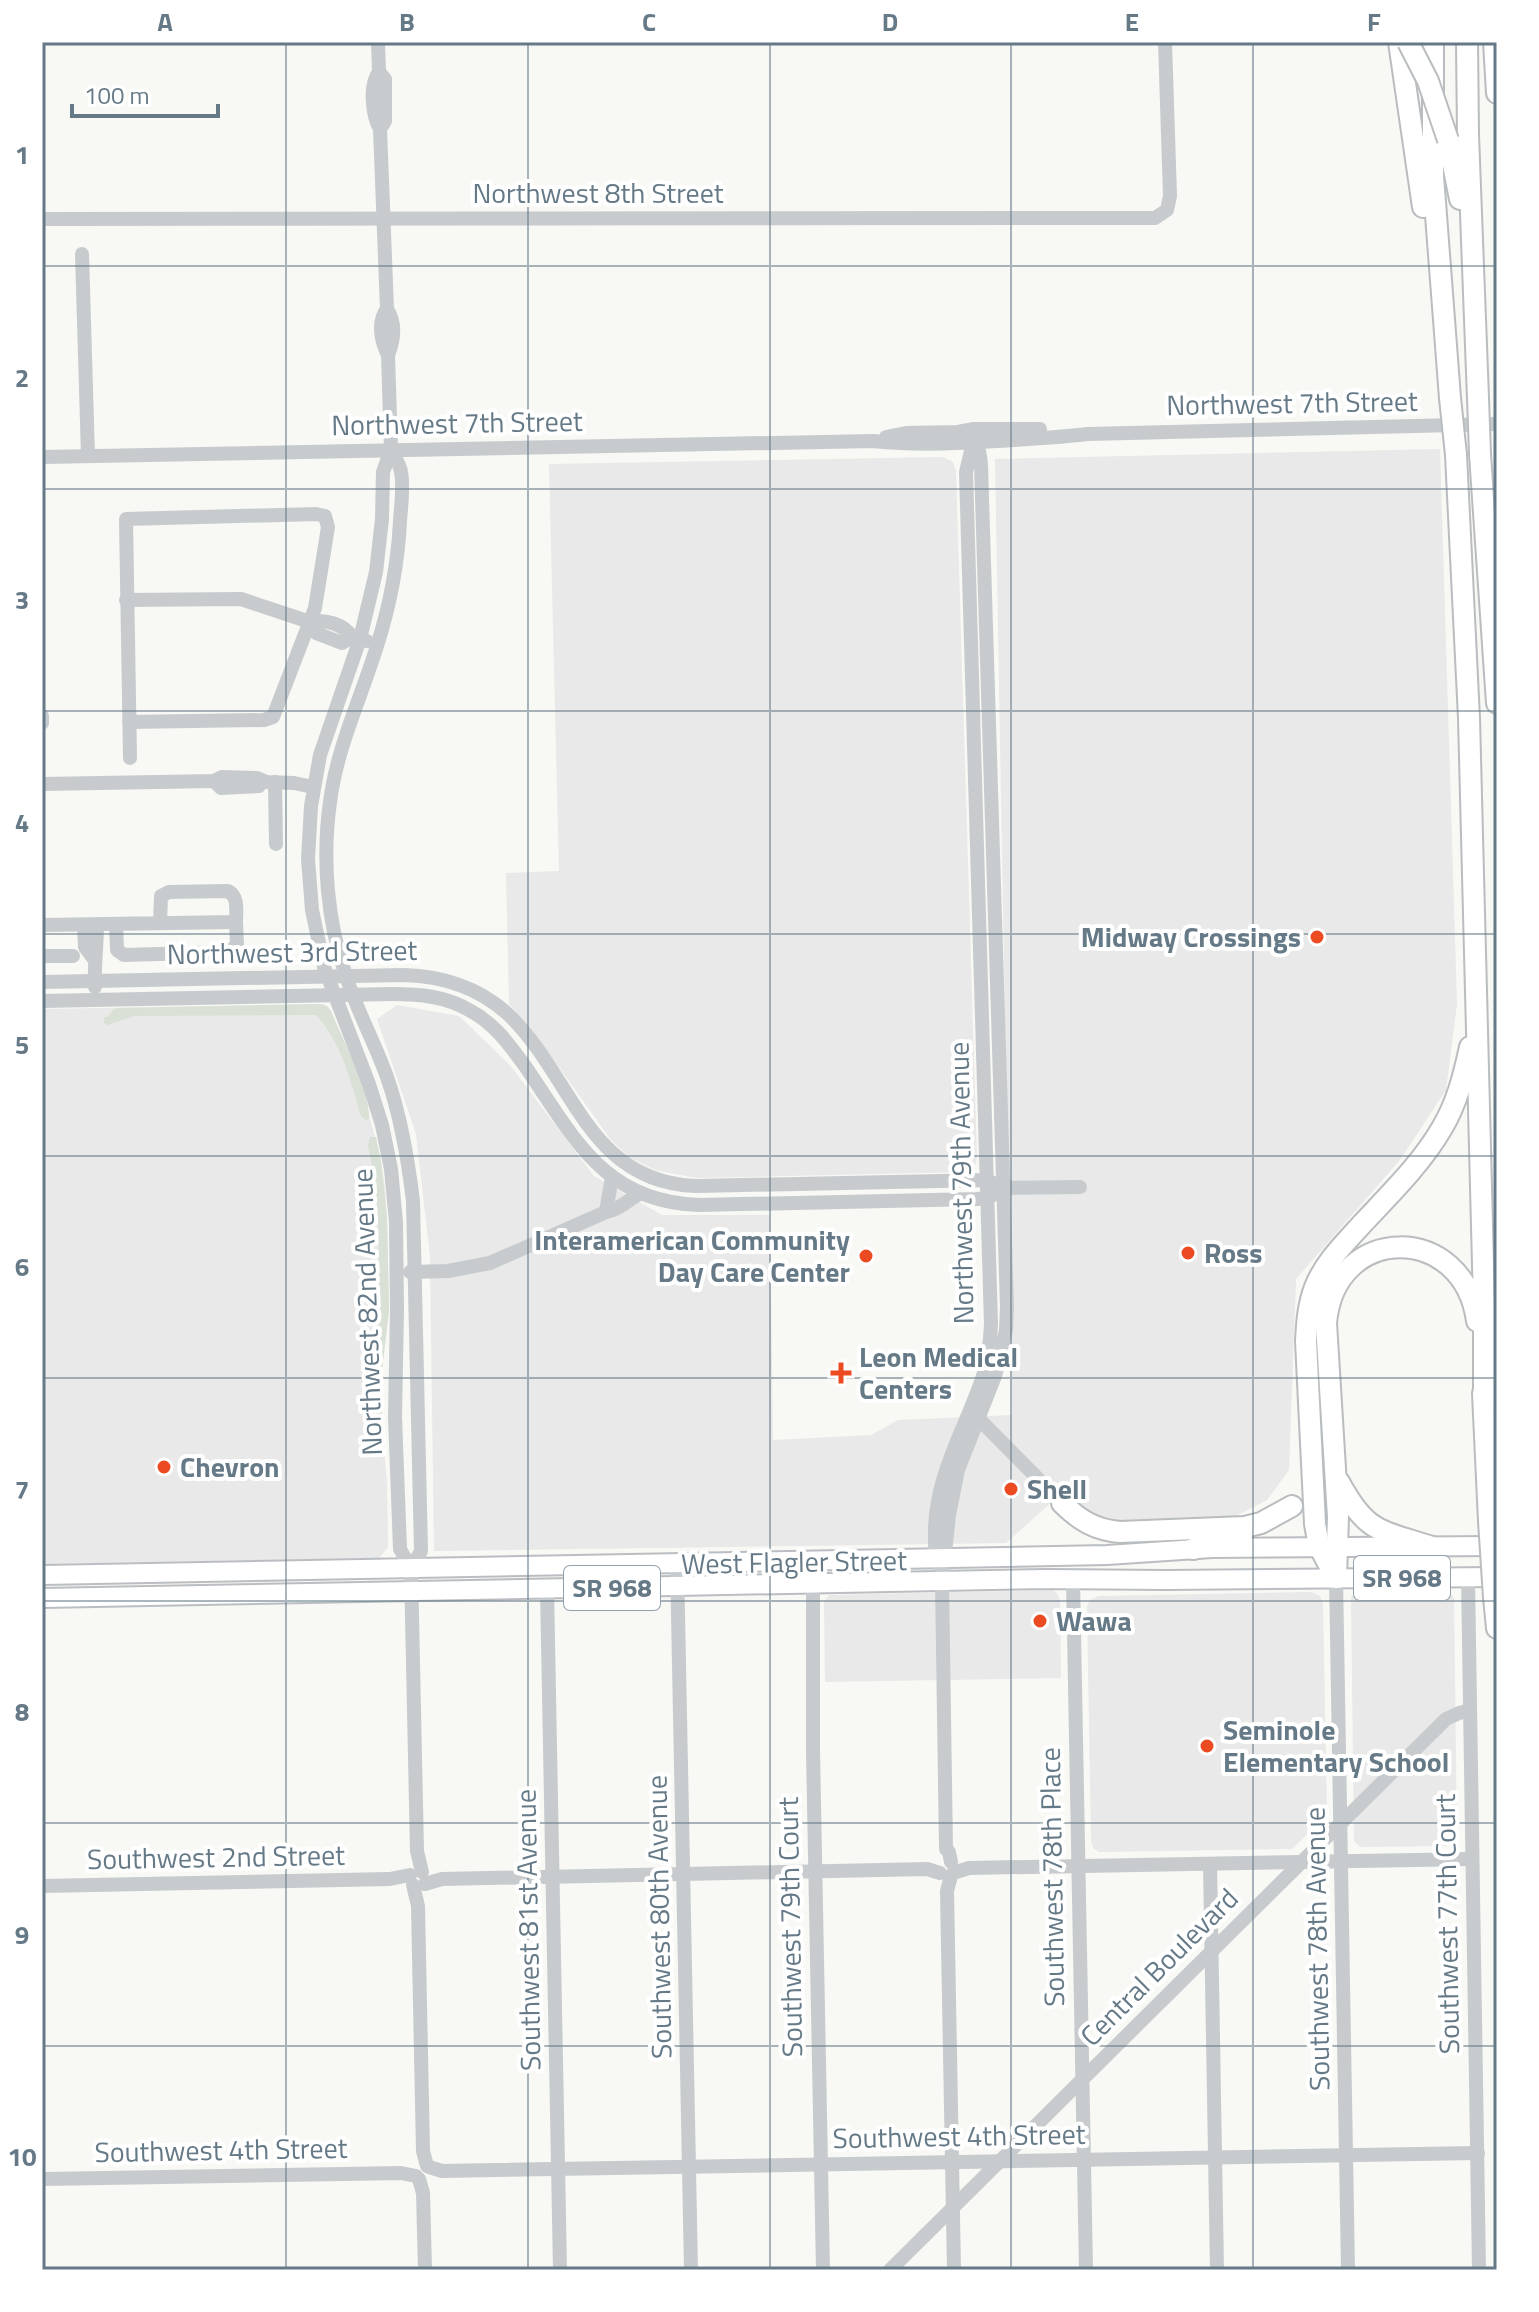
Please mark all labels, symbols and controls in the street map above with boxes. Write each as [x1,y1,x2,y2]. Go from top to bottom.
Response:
text: A [157,2,173,41]
text: B [399,2,415,41]
text: C [642,2,656,41]
text: D [882,2,898,41]
text: E [1125,2,1139,41]
text: F [1367,2,1381,41]
scale bar [72,68,218,118]
text: 100 m [84,77,150,113]
text: 1 [15,135,29,174]
street label: Northwest 8th Street [472,171,724,214]
text: 2 [15,358,29,397]
street label: Northwest 7th Street [1166,379,1418,426]
street label: Northwest 7th Street [331,399,583,446]
text: 3 [15,580,29,619]
text: 4 [15,803,29,842]
place label: Midway Crossings [1081,915,1301,958]
street label: Northwest 3rd Street [166,928,418,975]
marker: Midway Crossings [1308,928,1326,946]
text: 5 [15,1025,29,1064]
street label: Northwest 79th Avenue [937,1041,984,1325]
street label: Northwest 82nd Avenue [340,1168,393,1456]
place label: Interamerican Community Day Care Center [534,1218,850,1293]
place label: Ross [1204,1231,1262,1274]
marker: Ross [1179,1244,1197,1262]
text: 6 [15,1247,29,1286]
marker: Interamerican Community Day Care Center [857,1247,875,1265]
place label: Leon Medical Centers [859,1335,1018,1410]
marker: Leon Medical Centers [830,1362,852,1384]
place label: Chevron [180,1445,280,1488]
marker: Chevron [155,1458,173,1476]
place label: Shell [1027,1467,1087,1510]
text: 7 [15,1470,29,1509]
marker: Shell [1002,1480,1020,1498]
street label: West Flagler Street [681,1538,907,1585]
road number: SR 968 [1354,1556,1450,1600]
road number: SR 968 [564,1566,660,1610]
place label: Wawa [1056,1599,1132,1642]
marker: Wawa [1031,1612,1049,1630]
text: 8 [15,1692,29,1731]
place label: Seminole Elementary School [1223,1708,1449,1783]
marker: Seminole Elementary School [1198,1737,1216,1755]
street label: Southwest 78th Place [1028,1747,1075,2007]
street label: Southwest 80th Avenue [635,1775,682,2059]
street label: Southwest 81st Avenue [504,1789,551,2071]
street label: Southwest 77th Court [1423,1793,1470,2055]
street label: Southwest 79th Court [766,1796,813,2058]
street label: Southwest 78th Avenue [1293,1807,1340,2091]
street label: Southwest 2nd Street [87,1833,345,1880]
street label: Central Boulevard [1070,1878,1248,2056]
text: 9 [15,1915,29,1954]
street label: Southwest 4th Street [832,2112,1086,2159]
street label: Southwest 4th Street [94,2126,348,2173]
text: 10 [7,2137,37,2176]

